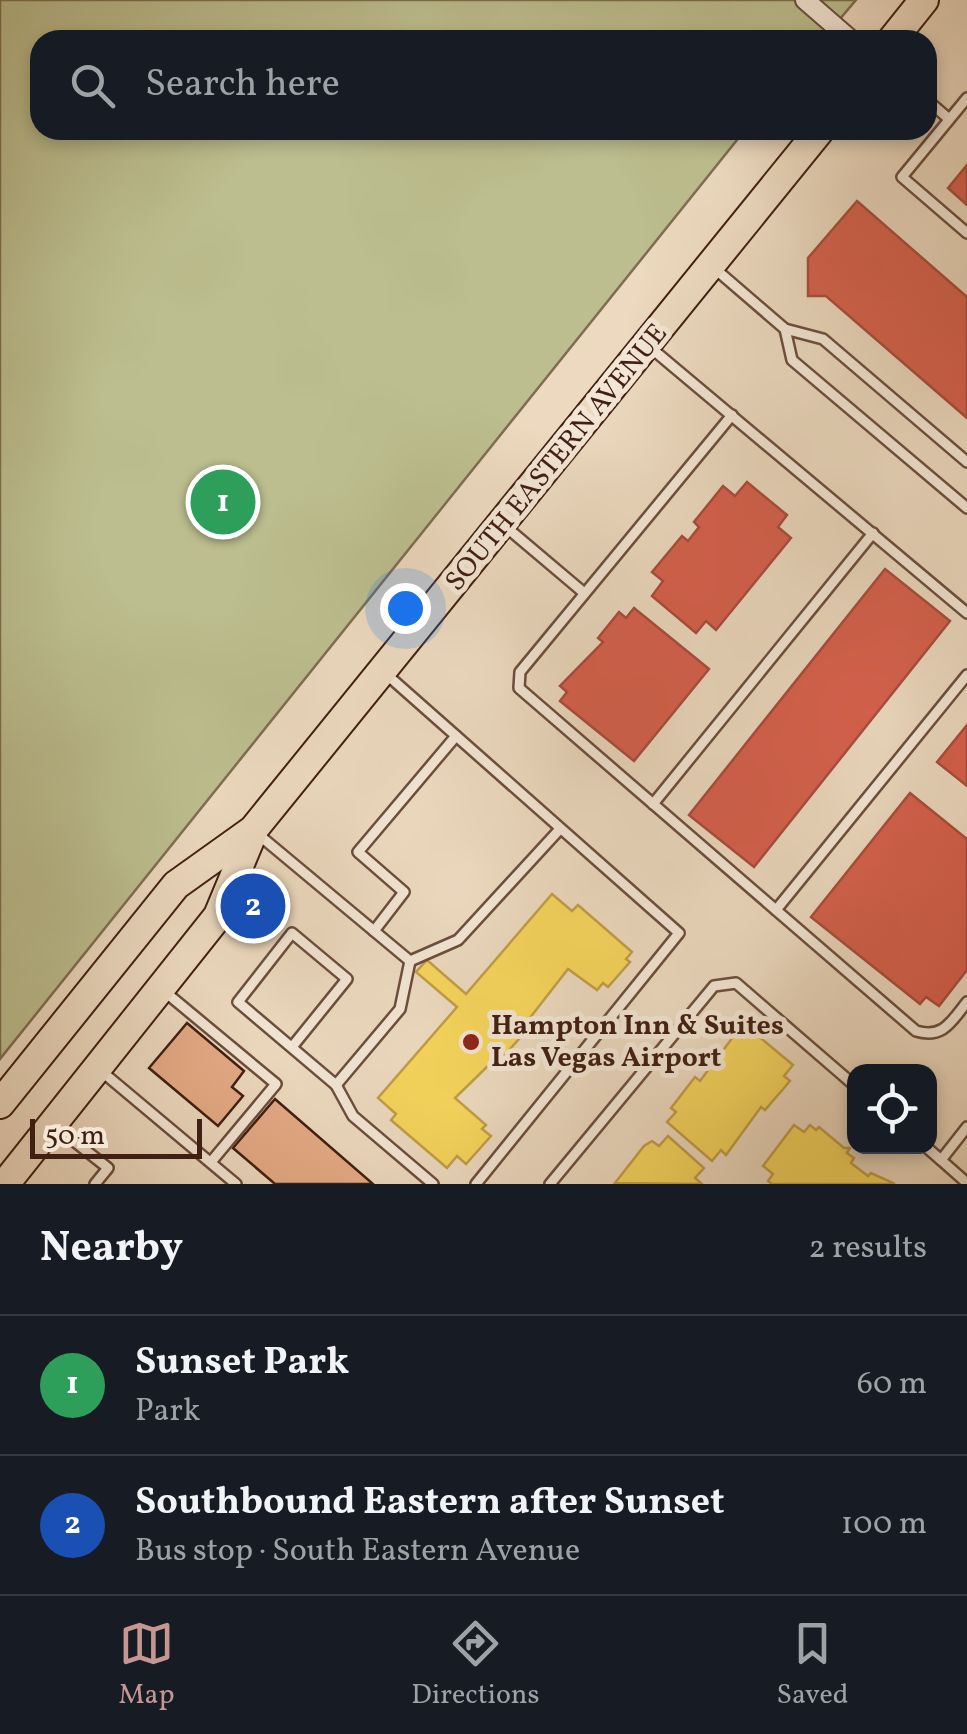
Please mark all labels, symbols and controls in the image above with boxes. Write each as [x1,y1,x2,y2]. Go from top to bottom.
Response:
search box [30,30,937,140]
icon: search [65,58,120,113]
text: Search here [145,59,340,112]
street label: SOUTH EASTERN AVENUE [437,316,677,600]
pin: 1 [190,464,256,540]
your location [380,583,431,634]
pin: 2 [220,868,286,944]
place label: Hampton Inn & Suites Las Vegas Airport [491,1007,784,1078]
marker: Hampton Inn & Suites Las Vegas Airport [460,1031,482,1053]
map controls [847,1064,937,1154]
button: locate [847,1064,937,1154]
scale bar [30,1114,202,1158]
text: 50 m [45,1117,105,1156]
text: Nearby [40,1220,183,1279]
text: 2 results [809,1227,927,1271]
text: Sunset Park [135,1337,349,1390]
text: 1 [66,1363,79,1407]
text: 60 m [857,1363,927,1407]
text: Park [135,1390,200,1434]
text: Southbound Eastern after Sunset [135,1477,724,1530]
text: 2 [64,1503,81,1547]
text: 100 m [841,1503,927,1547]
text: Bus stop · South Eastern Avenue [135,1530,580,1574]
tab: Map [118,1616,174,1715]
tab: Directions [411,1616,540,1715]
tab: Saved [776,1616,849,1715]

